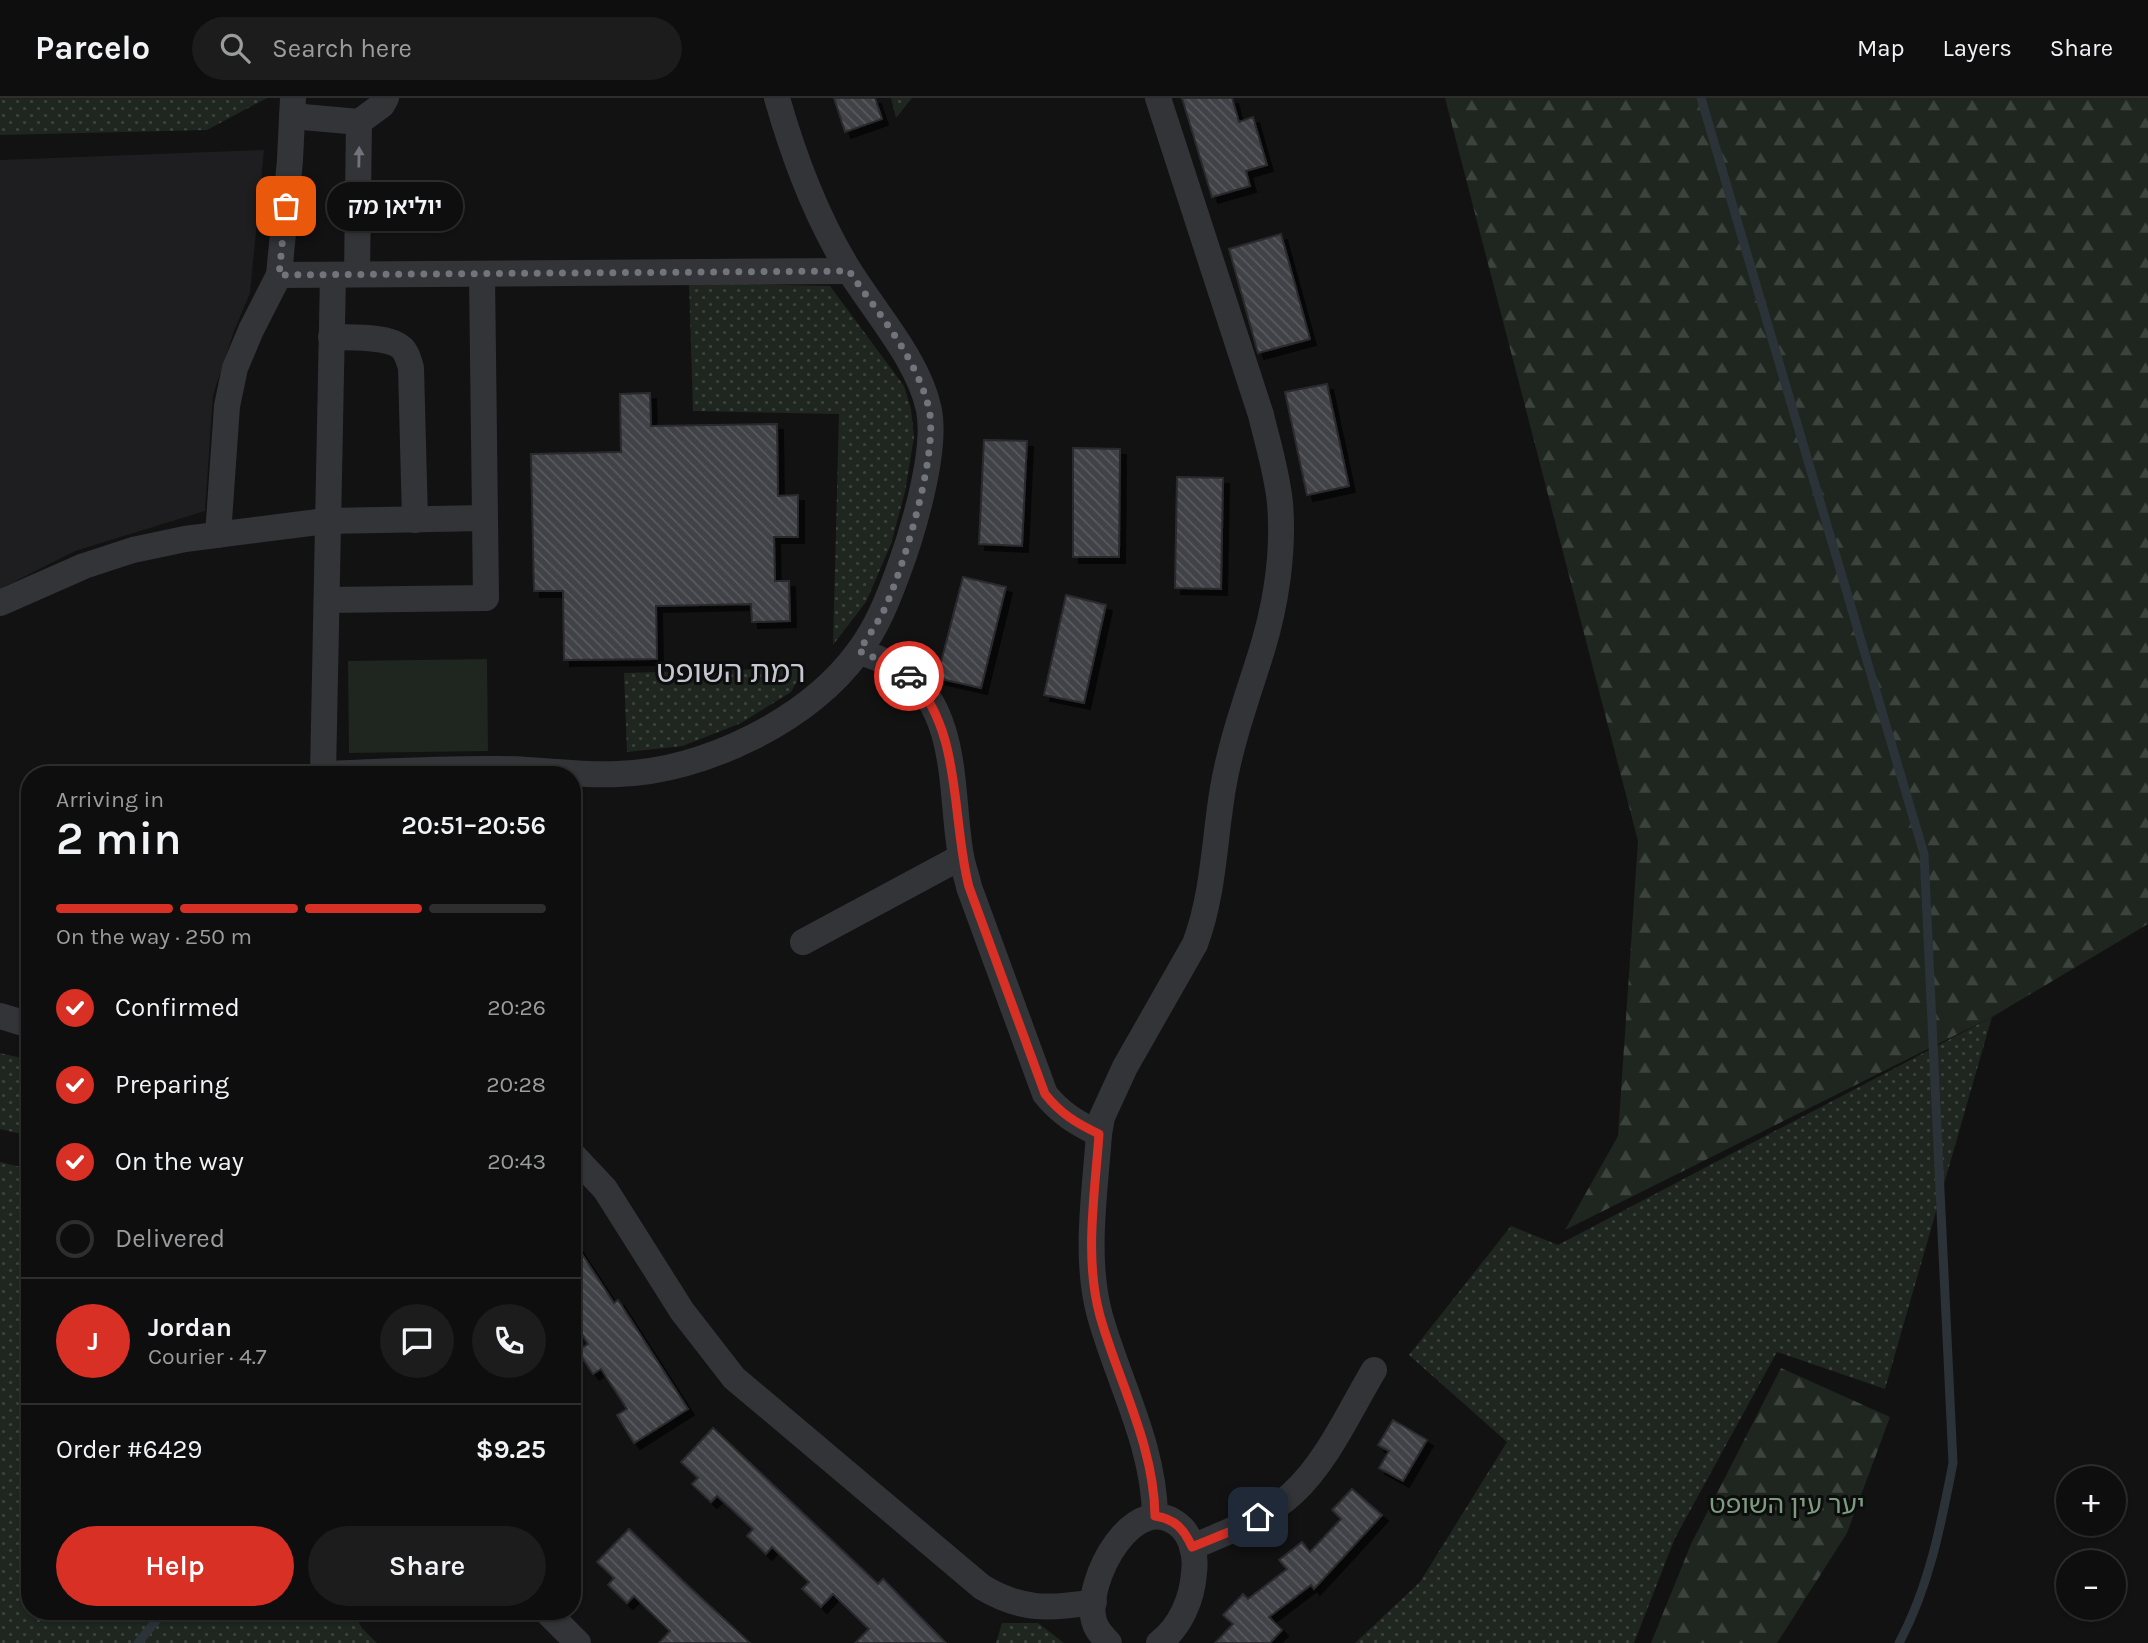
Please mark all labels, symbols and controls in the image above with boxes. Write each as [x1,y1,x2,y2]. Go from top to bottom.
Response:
search box [192,17,682,80]
text: Parcelo [35,29,150,67]
icon: search [216,29,254,67]
text: Search here [272,33,412,64]
text: Map [1857,34,1905,62]
text: Layers [1943,34,2012,62]
text: Share [2050,34,2113,62]
one-way arrow [353,146,365,168]
pin [256,176,316,236]
callout: יוליאן מק [328,182,464,230]
icon: bag [267,187,305,225]
text: יוליאן מק [348,193,442,220]
courier [874,641,944,711]
district label: רמת השופט [656,654,806,690]
icon: car [890,657,928,695]
text: Arriving in [56,786,164,813]
text: 20:51–20:56 [401,810,546,841]
text: 2 min [56,812,182,866]
text: On the way · 250 m [56,923,252,950]
icon: check [56,989,94,1027]
text: Confirmed [115,992,240,1023]
text: 20:26 [487,994,546,1021]
icon: check [56,1066,94,1104]
text: Preparing [115,1069,229,1100]
text: 20:28 [486,1071,546,1098]
icon: check [56,1143,94,1181]
text: On the way [115,1146,244,1177]
text: 20:43 [487,1148,546,1175]
text: Delivered [115,1223,225,1254]
button: chat [380,1304,454,1378]
button: phone [472,1304,546,1378]
text: Jordan [148,1312,232,1343]
text: J [87,1326,99,1357]
text: Courier · 4.7 [148,1343,267,1370]
text: Order #6429 [56,1434,202,1465]
text: $9.25 [476,1434,546,1465]
map controls [2056,1466,2126,1620]
button: + [2056,1466,2126,1536]
pin [1228,1487,1288,1547]
park label: יער עין השופט [1709,1489,1865,1520]
icon: home [1239,1498,1277,1536]
button: Help [56,1526,294,1606]
button: Share [308,1526,546,1606]
button: − [2056,1550,2126,1620]

